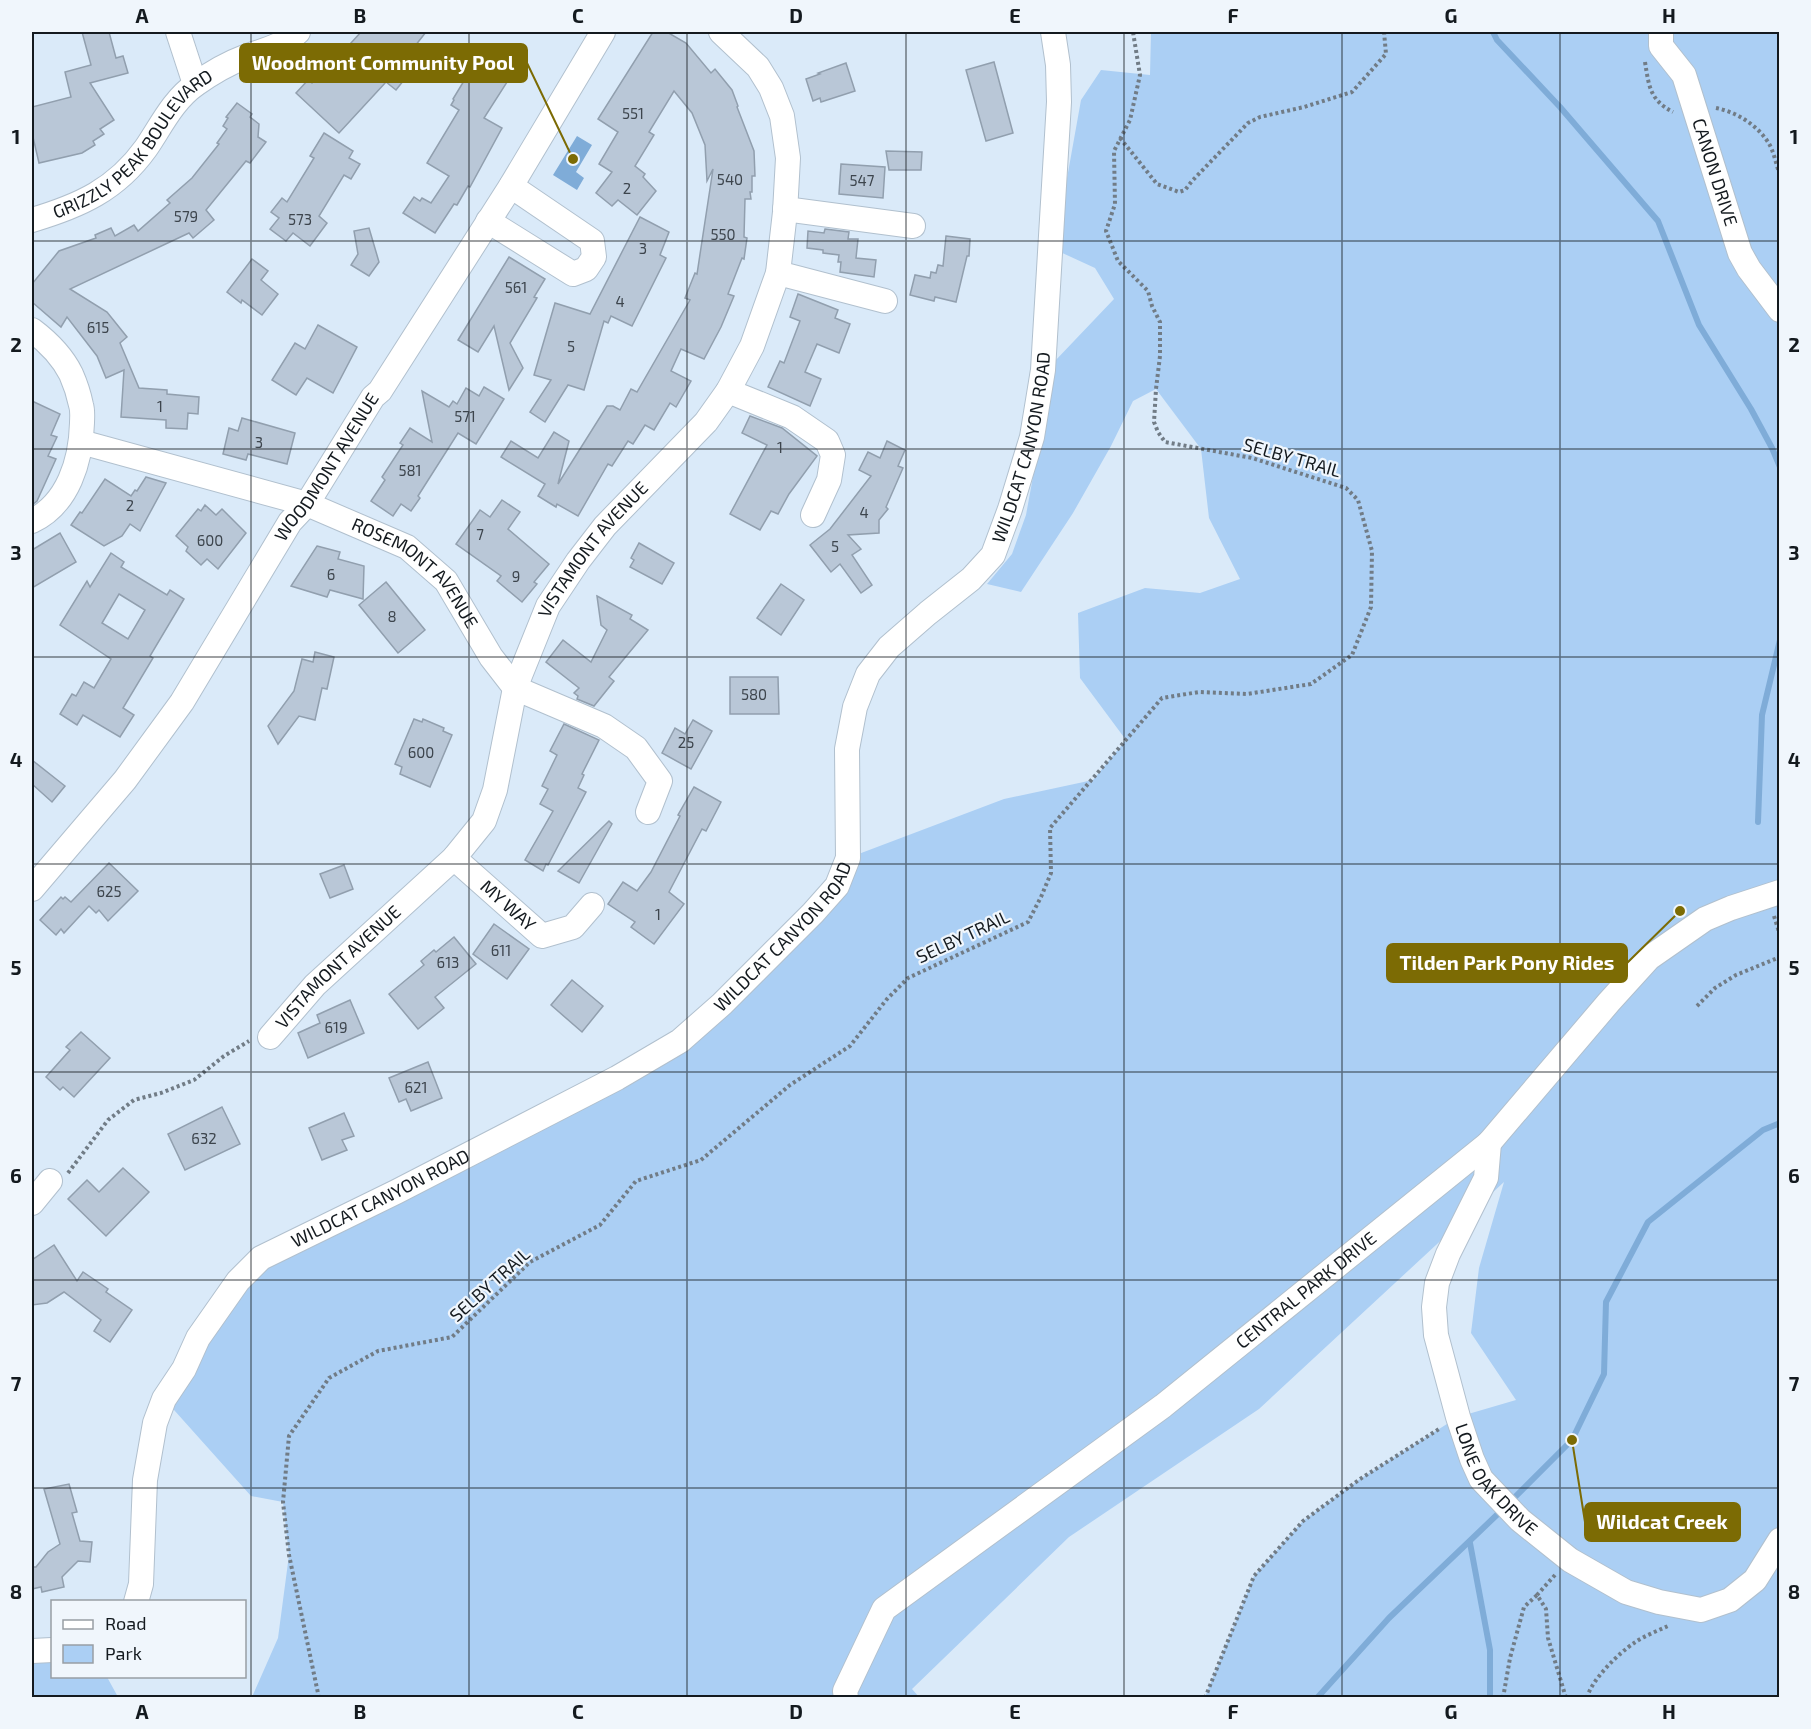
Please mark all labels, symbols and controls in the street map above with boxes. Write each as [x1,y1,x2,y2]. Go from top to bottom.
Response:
text: A [135,3,149,27]
text: B [354,3,366,27]
text: C [572,3,584,27]
text: D [789,3,803,27]
text: E [1009,3,1021,27]
text: F [1227,3,1239,27]
text: G [1445,3,1457,27]
text: H [1662,3,1676,27]
callout: Woodmont Community Pool [240,44,527,82]
text: Woodmont Community Pool [252,50,515,75]
street label: GRIZZLY PEAK BOULEVARD [50,64,216,222]
house number: 551 [622,104,644,122]
street label: CANON DRIVE [1688,115,1743,229]
text: 1 [12,124,20,148]
text: 1 [1790,124,1798,148]
house number: 540 [717,170,743,188]
house number: 547 [850,171,875,189]
house number: 2 [623,179,631,197]
house number: 579 [174,207,198,225]
house number: 573 [288,210,312,228]
house number: 550 [710,225,736,243]
house number: 3 [639,239,647,257]
house number: 561 [505,278,527,296]
house number: 4 [615,292,625,310]
house number: 615 [87,318,109,336]
text: 2 [10,332,22,356]
text: 2 [1788,332,1800,356]
house number: 5 [567,337,575,355]
street label: WILDCAT CANYON ROAD [987,351,1054,546]
street label: WOODMONT AVENUE [269,389,383,545]
house number: 1 [157,397,163,415]
house number: 571 [454,407,476,425]
house number: 3 [255,433,263,451]
street label: SELBY TRAIL [1241,433,1344,481]
house number: 1 [777,438,783,456]
house number: 581 [398,461,422,479]
street label: VISTAMONT AVENUE [533,477,652,620]
house number: 2 [126,496,134,514]
house number: 4 [859,503,869,521]
street label: ROSEMONT AVENUE [349,513,483,632]
house number: 7 [476,525,484,543]
house number: 600 [197,531,223,549]
house number: 5 [831,537,839,555]
text: 3 [10,540,22,564]
text: 3 [1788,540,1800,564]
house number: 6 [327,565,335,583]
house number: 9 [512,567,520,585]
house number: 8 [387,607,397,625]
house number: 580 [741,685,767,703]
house number: 25 [678,733,694,751]
house number: 600 [408,743,434,761]
text: 4 [10,747,23,771]
text: 4 [1788,747,1801,771]
street label: WILDCAT CANYON ROAD [709,858,855,1016]
street label: MY WAY [476,875,541,936]
house number: 625 [96,882,122,900]
street label: VISTAMONT AVENUE [270,900,405,1033]
house number: 1 [655,905,661,923]
street label: SELBY TRAIL [912,905,1013,967]
house number: 611 [491,941,511,959]
callout: Tilden Park Pony Rides [1387,944,1627,982]
text: Tilden Park Pony Rides [1400,950,1614,975]
house number: 613 [437,953,459,971]
text: 5 [10,955,22,979]
text: 5 [1788,955,1800,979]
house number: 619 [324,1018,348,1036]
house number: 621 [405,1078,427,1096]
house number: 632 [191,1129,217,1147]
street label: WILDCAT CANYON ROAD [287,1144,473,1252]
text: 6 [10,1163,22,1187]
text: 6 [1788,1163,1800,1187]
street label: CENTRAL PARK DRIVE [1231,1226,1380,1353]
street label: SELBY TRAIL [445,1242,534,1326]
text: 7 [11,1371,22,1395]
text: 7 [1789,1371,1800,1395]
street label: LONE OAK DRIVE [1451,1420,1542,1540]
callout: Wildcat Creek [1585,1503,1740,1541]
text: Wildcat Creek [1596,1509,1729,1533]
text: 8 [10,1579,22,1603]
text: 8 [1788,1579,1800,1603]
legend [51,1600,246,1678]
text: Road [105,1612,146,1634]
text: Park [105,1642,142,1664]
text: A [135,1699,149,1723]
text: B [354,1699,366,1723]
text: C [572,1699,584,1723]
text: D [789,1699,803,1723]
text: E [1009,1699,1021,1723]
text: F [1227,1699,1239,1723]
text: G [1445,1699,1457,1723]
text: H [1662,1699,1676,1723]

